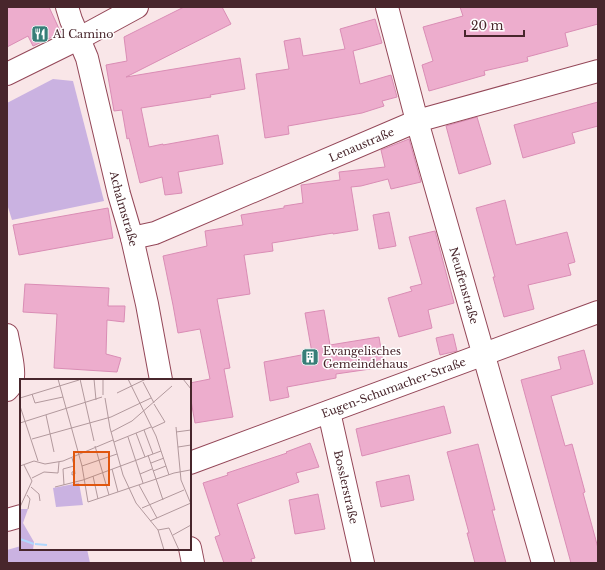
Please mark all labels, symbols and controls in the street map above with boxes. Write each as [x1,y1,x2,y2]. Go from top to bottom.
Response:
scale bar [465,12,524,38]
text: 20 m [471,18,503,33]
restaurant icon: Al Camino [30,24,50,44]
place label: Al Camino [52,27,113,41]
street label: Lenaustraße [327,125,396,165]
street label: Achalmstraße [107,169,141,248]
street label: Neuffenstraße [446,245,482,326]
place label: Evangelisches Gemeindehaus [323,344,408,371]
building icon: Evangelisches Gemeindehaus [300,347,320,367]
street label: Eugen-Schumacher-Straße [319,355,468,421]
inset map [20,379,191,550]
street label: Bosslerstraße [331,449,361,525]

